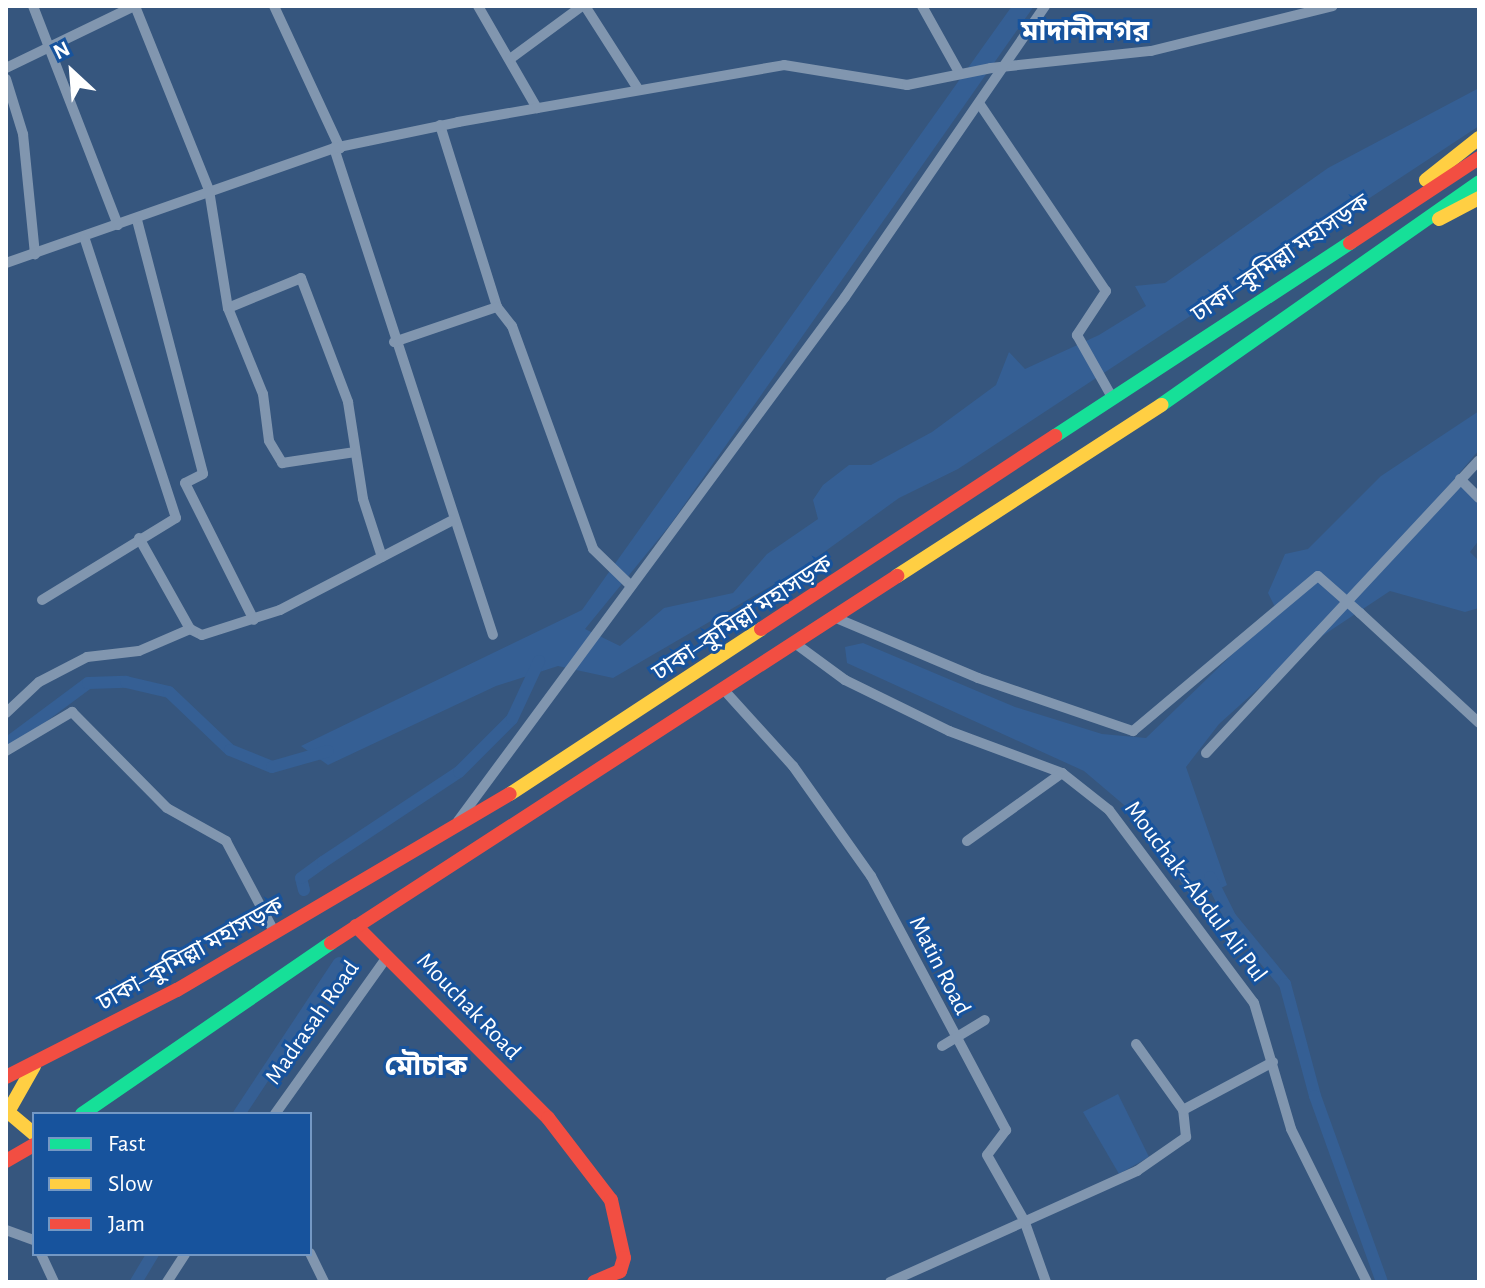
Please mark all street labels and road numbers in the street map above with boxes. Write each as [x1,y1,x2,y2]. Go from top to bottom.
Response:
street label: ঢাকা–কুমিল্লা মহাসড়ক [1186,189,1376,329]
street label: ঢাকা–কুমিল্লা মহাসড়ক [648,550,838,688]
street label: Mouchak--Abdul Ali Pul [1117,796,1273,988]
street label: ঢাকা–কুমিল্লা মহাসড়ক [93,892,289,1018]
street label: Matin Road [902,912,976,1020]
street label: Mouchak Road [410,947,526,1067]
street label: Madrasah Road [260,955,366,1091]

